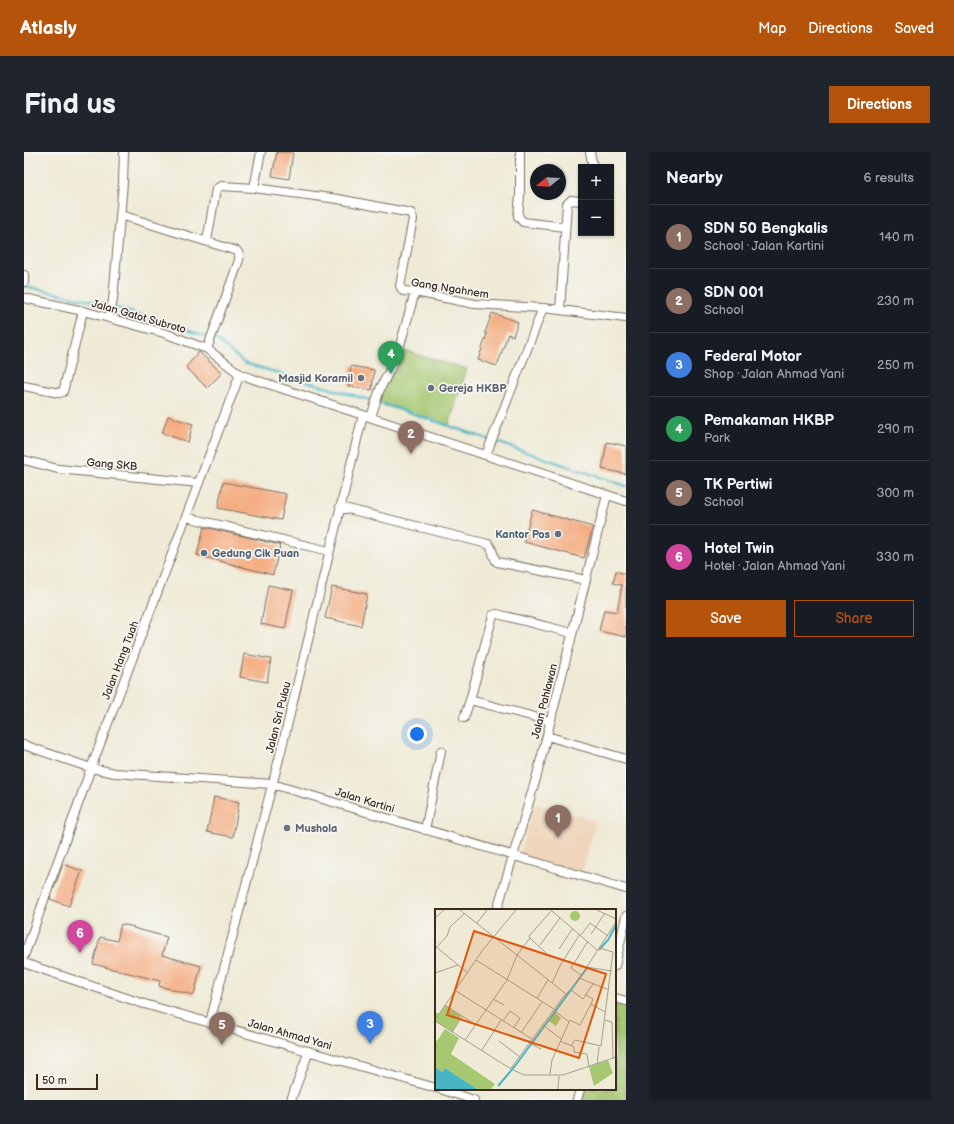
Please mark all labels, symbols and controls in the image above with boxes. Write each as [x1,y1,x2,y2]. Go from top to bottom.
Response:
text: Atlasly [20,17,77,40]
text: Map [758,20,786,37]
text: Directions [808,20,873,37]
text: Saved [895,20,934,37]
button: Directions [829,86,930,123]
text: Find us [24,88,116,121]
north arrow [530,164,566,200]
map controls [578,164,614,236]
button: + [578,164,614,200]
text: Nearby [666,168,723,188]
text: 6 results [864,170,914,186]
button: − [578,200,614,236]
text: SDN 50 Bengkalis [704,219,828,238]
text: 1 [676,229,682,245]
text: 140 m [879,229,914,245]
text: School · Jalan Kartini [704,238,824,254]
street label: Gang Ngahnem [410,276,490,301]
text: SDN 001 [704,283,764,302]
text: 2 [675,293,683,309]
text: 230 m [877,293,914,309]
street label: Jalan Gatot Subroto [90,297,187,336]
text: School [704,302,744,318]
pin: 4 [378,341,404,374]
text: Federal Motor [704,347,802,366]
text: 3 [675,357,683,373]
text: 250 m [877,357,914,373]
text: Shop · Jalan Ahmad Yani [704,366,844,382]
place label: Masjid Koramil [278,372,353,385]
marker: Masjid Koramil [356,373,366,383]
place label: Gereja HKBP [439,382,506,395]
marker: Gereja HKBP [426,383,436,393]
text: Pemakaman HKBP [704,411,834,430]
pin: 2 [398,421,424,454]
text: 4 [675,421,683,437]
text: 290 m [877,421,914,437]
text: Park [704,430,730,446]
street label: Gang SKB [86,456,138,473]
text: TK Pertiwi [704,475,773,494]
text: 5 [675,485,683,501]
text: 300 m [876,485,914,501]
text: School [704,494,744,510]
place label: Kantor Pos [495,528,551,541]
marker: Kantor Pos [553,529,563,539]
text: Hotel Twin [704,539,774,558]
place label: Gedung Cik Puan [212,547,299,560]
marker: Gedung Cik Puan [199,548,209,558]
text: 6 [675,549,683,565]
text: 330 m [876,549,914,565]
text: Hotel · Jalan Ahmad Yani [704,558,845,574]
button: Save [666,600,786,637]
button: Share [794,600,914,637]
street label: Jalan Hang Tuah [99,619,141,701]
street label: Jalan Pahlawan [529,662,560,740]
street label: Jalan Sri Pulau [263,680,294,754]
your location [407,724,427,744]
street label: Jalan Kartini [334,785,396,816]
pin: 1 [545,805,571,838]
place label: Mushola [295,822,337,835]
marker: Mushola [282,823,292,833]
inset map [435,909,616,1090]
pin: 6 [67,920,93,953]
pin: 3 [357,1011,383,1044]
pin: 5 [209,1012,235,1045]
street label: Jalan Ahmad Yani [246,1016,333,1053]
scale bar [36,1072,98,1091]
text: 50 m [42,1074,67,1087]

